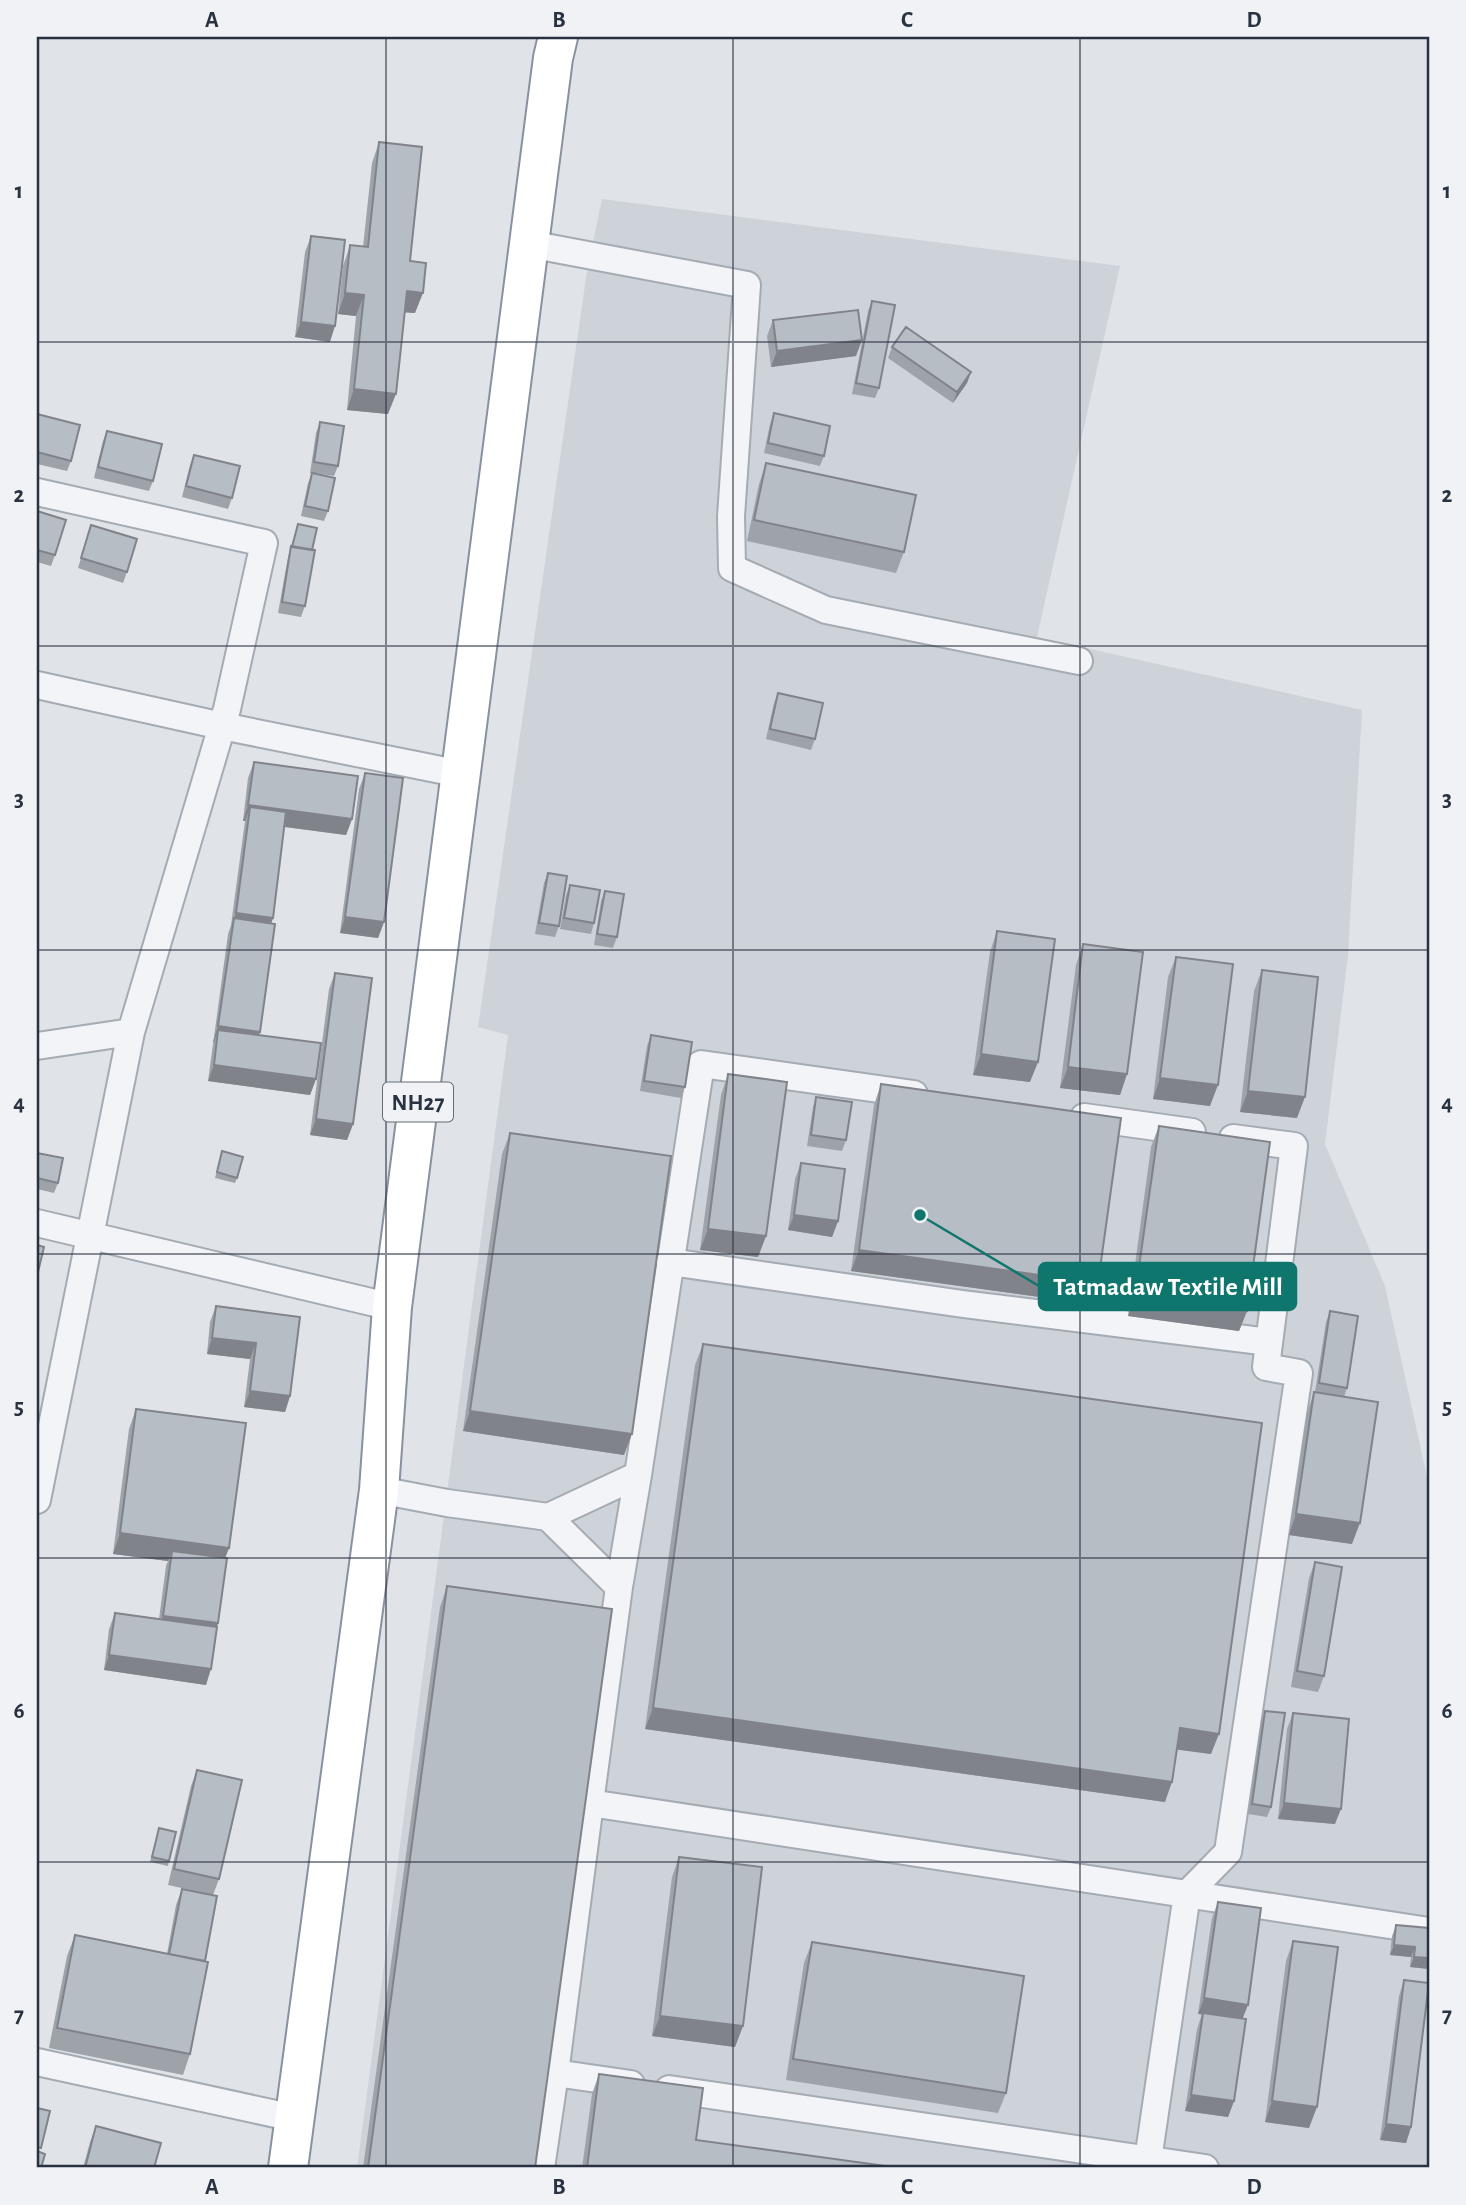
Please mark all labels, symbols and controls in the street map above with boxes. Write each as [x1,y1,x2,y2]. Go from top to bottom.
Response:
text: A [205,9,219,32]
text: B [552,9,566,32]
text: C [901,9,913,32]
text: D [1246,9,1262,32]
text: 1 [15,180,23,203]
text: 1 [1443,180,1451,203]
text: 2 [14,484,25,507]
text: 2 [1442,484,1453,507]
text: 3 [14,788,24,811]
text: 3 [1442,788,1452,811]
road number: NH27 [383,1082,453,1121]
text: 4 [13,1092,25,1115]
text: 4 [1441,1092,1453,1115]
callout: Tatmadaw Textile Mill [1039,1263,1296,1310]
text: Tatmadaw Textile Mill [1053,1274,1283,1300]
text: 5 [14,1396,24,1419]
text: 5 [1442,1396,1452,1419]
text: 6 [13,1700,25,1723]
text: 6 [1441,1700,1453,1723]
text: 7 [14,2004,24,2027]
text: 7 [1442,2004,1452,2027]
text: A [205,2176,219,2199]
text: B [552,2176,566,2199]
text: C [901,2176,913,2199]
text: D [1246,2176,1262,2199]

